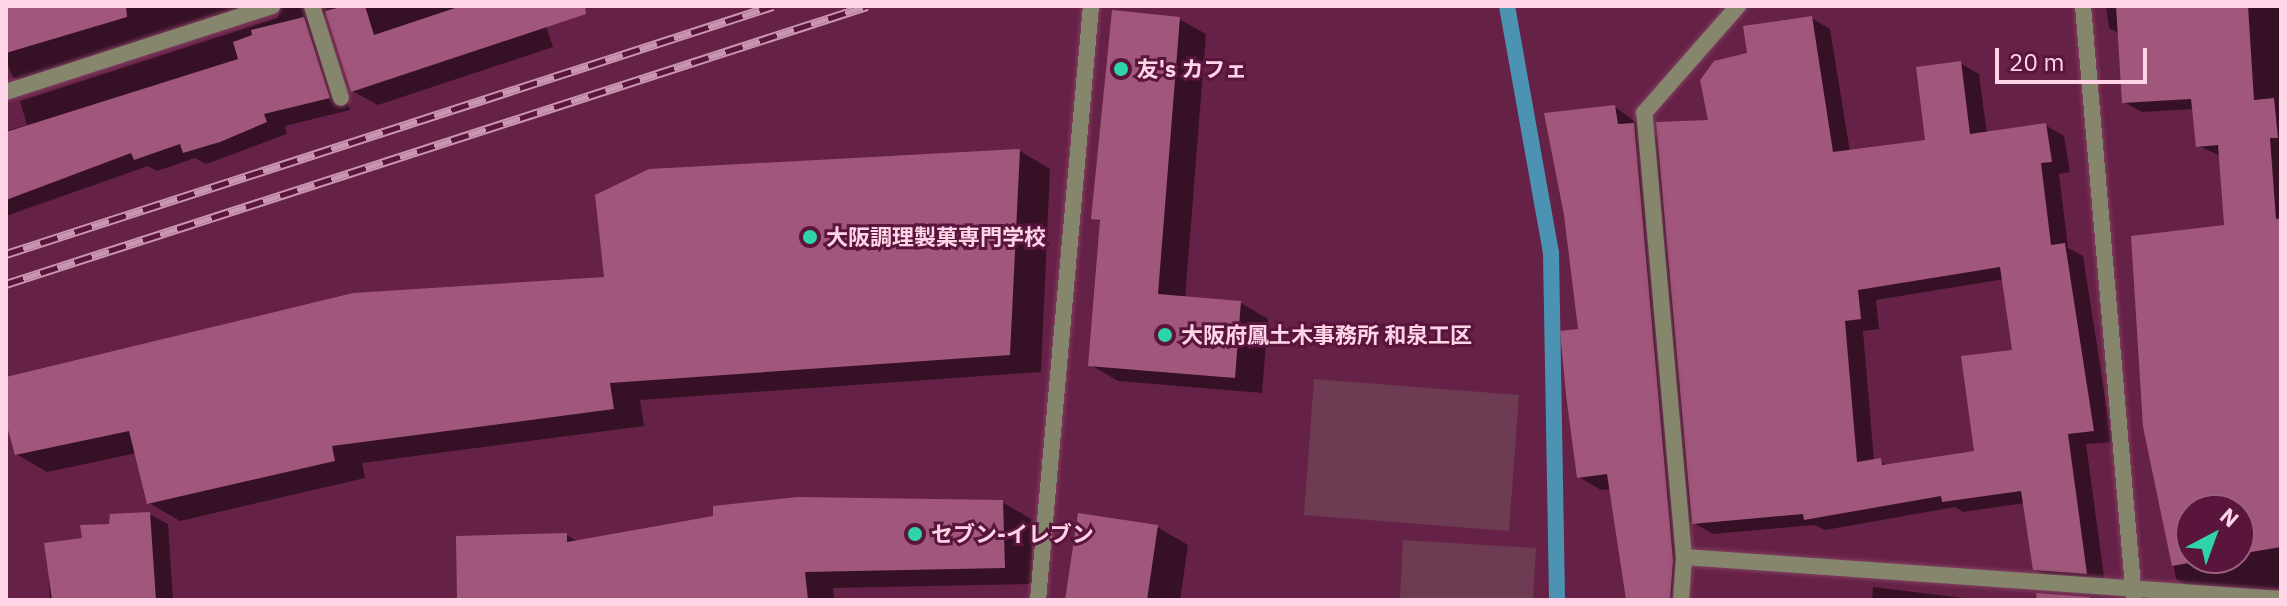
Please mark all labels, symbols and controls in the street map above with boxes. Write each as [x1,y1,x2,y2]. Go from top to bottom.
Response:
scale bar [1999,32,2151,82]
text: 20 m [2009,46,2064,78]
place label: 友's カフェ [1137,56,1247,82]
marker: 友's カフェ [1112,60,1130,78]
place label: 大阪調理製菓専門学校 [826,224,1046,250]
marker: 大阪調理製菓専門学校 [801,228,819,246]
place label: 大阪府鳳土木事務所 和泉工区 [1181,322,1472,348]
marker: 大阪府鳳土木事務所 和泉工区 [1156,326,1174,344]
north arrow [2175,494,2255,574]
text: N [2214,501,2245,533]
place label: セブン-イレブン [931,521,1094,547]
marker: セブン-イレブン [906,525,924,543]

